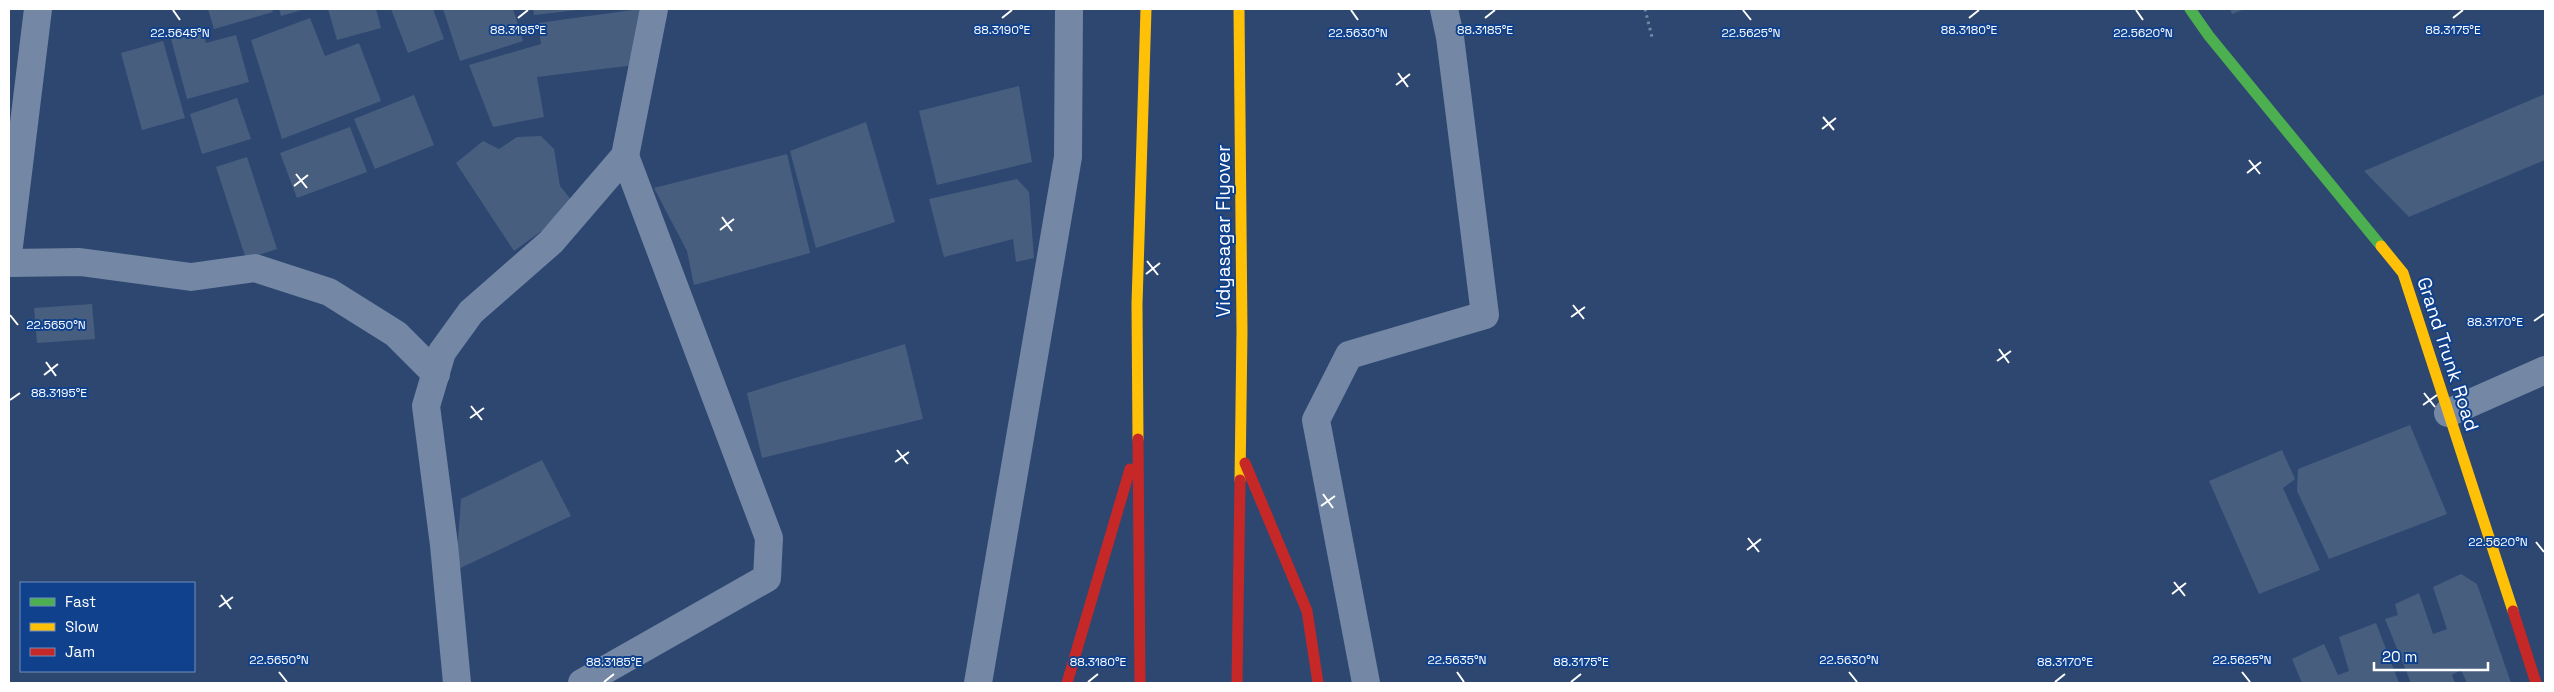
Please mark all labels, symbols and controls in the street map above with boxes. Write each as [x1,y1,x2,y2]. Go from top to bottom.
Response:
text: 88.3195°E [490,22,546,38]
text: 88.3190°E [974,22,1030,38]
text: 88.3185°E [1457,22,1513,38]
text: 88.3180°E [1941,22,1998,38]
text: 88.3175°E [2425,22,2481,38]
text: 22.5645°N [150,25,210,41]
text: 22.5630°N [1328,25,1388,41]
text: 22.5625°N [1722,25,1780,41]
text: 22.5620°N [2113,25,2173,41]
street label: Vidyasagar Flyover [1211,144,1236,318]
street label: Grand Trunk Road [2411,274,2485,434]
text: 88.3170°E [2467,314,2523,330]
text: 22.5650°N [26,317,86,333]
text: 88.3195°E [31,385,87,401]
text: 22.5620°N [2468,534,2528,550]
legend [20,582,195,672]
text: Fast [65,592,96,611]
text: Slow [65,617,99,636]
scale bar [2374,640,2488,672]
text: Jam [65,642,95,661]
text: 20 m [2382,647,2417,666]
text: 22.5650°N [249,652,309,668]
text: 22.5635°N [1427,652,1487,668]
text: 22.5630°N [1819,652,1879,668]
text: 22.5625°N [2213,652,2271,668]
text: 88.3185°E [586,654,642,670]
text: 88.3180°E [1070,654,1127,670]
text: 88.3175°E [1553,654,1609,670]
text: 88.3170°E [2037,654,2093,670]

